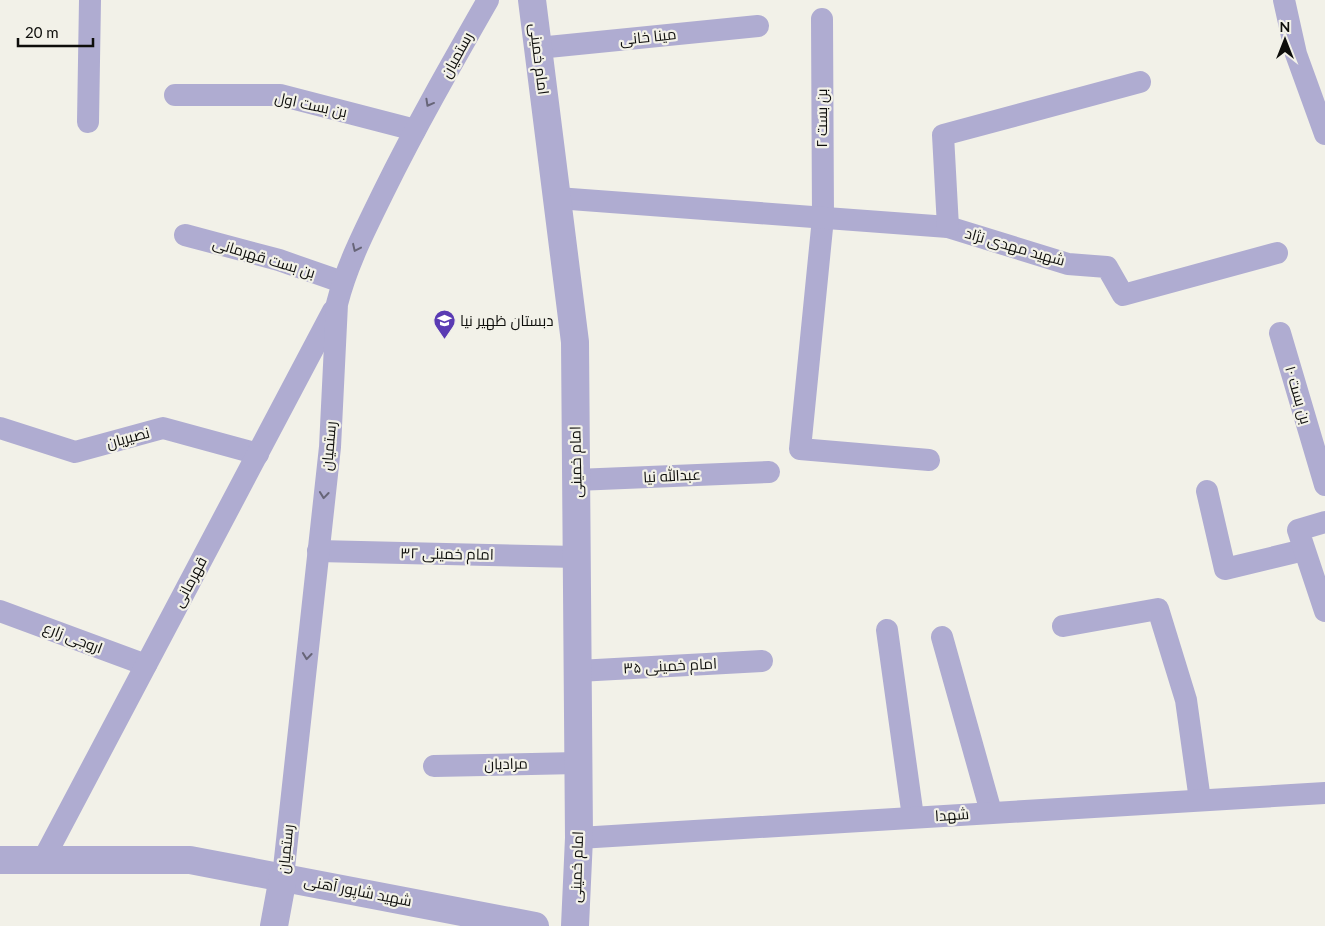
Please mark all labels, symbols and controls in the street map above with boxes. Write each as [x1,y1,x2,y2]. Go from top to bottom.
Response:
scale bar [18,15,92,47]
north arrow [1260,15,1310,65]
text: N [1280,18,1290,35]
street label: امام خمینی [525,22,553,96]
text: 20 m [25,23,59,41]
street label: مینا خانی [619,24,677,50]
street label: رستمیان [436,28,478,82]
street label: بن بست اول [273,88,349,122]
street label: بن بست ۲ [812,88,832,148]
one-way arrow [426,98,436,107]
street label: شهید مهدی نژاد [963,223,1067,271]
street label: بن بست قهرمانی [210,233,318,283]
one-way arrow [352,243,362,252]
school or university icon: دبستان ظهیر نیا [432,309,456,340]
place label: دبستان ظهیر نیا [460,311,553,331]
street label: بن بست ۱۰ [1280,364,1316,426]
street label: رستمیان [317,420,341,472]
street label: نصیریان [104,423,152,453]
street label: امام خمینی [565,426,587,498]
street label: عبدالله نیا [643,465,701,486]
one-way arrow [319,491,330,499]
street label: امام خمینی ۳۲ [400,543,494,565]
street label: قهرمانی [168,553,212,611]
street label: اروجی زارع [40,618,105,659]
one-way arrow [302,652,313,660]
street label: امام خمینی ۳۵ [623,654,717,678]
street label: مرادیان [484,754,528,774]
street label: شهدا [934,804,970,826]
street label: رستمیان [273,823,299,875]
street label: امام خمینی [566,831,588,903]
street label: شهید شاپور آهنی [302,871,414,911]

